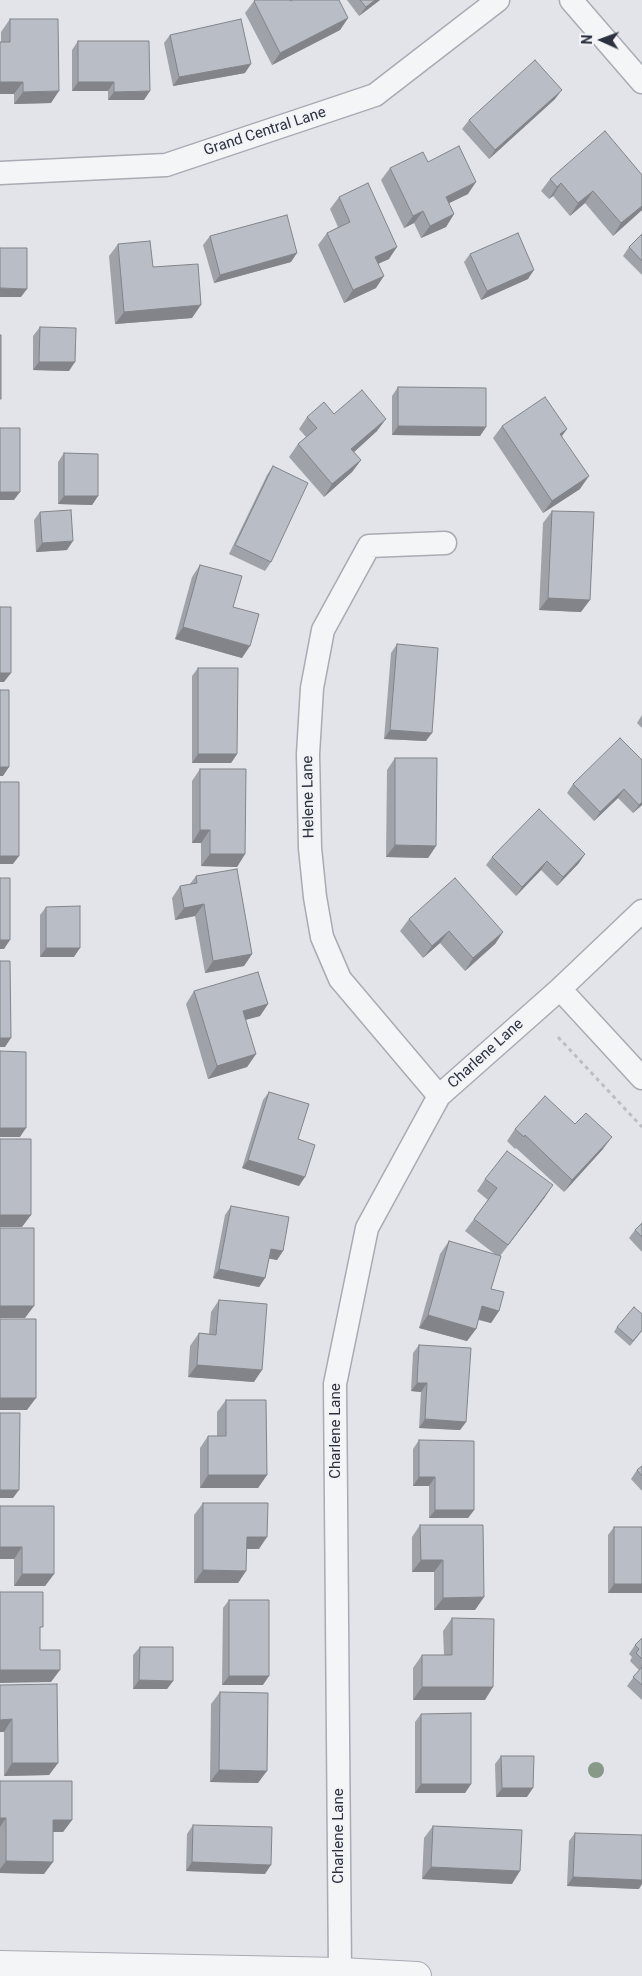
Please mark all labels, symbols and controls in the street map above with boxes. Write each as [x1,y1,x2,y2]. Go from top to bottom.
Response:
north arrow [577,15,627,65]
text: N [579,34,595,45]
street label: Grand Central Lane [202,104,328,160]
street label: Helene Lane [299,756,319,838]
street label: Charlene Lane [445,1015,527,1093]
street label: Charlene Lane [327,1383,345,1479]
street label: Charlene Lane [330,1788,348,1884]

